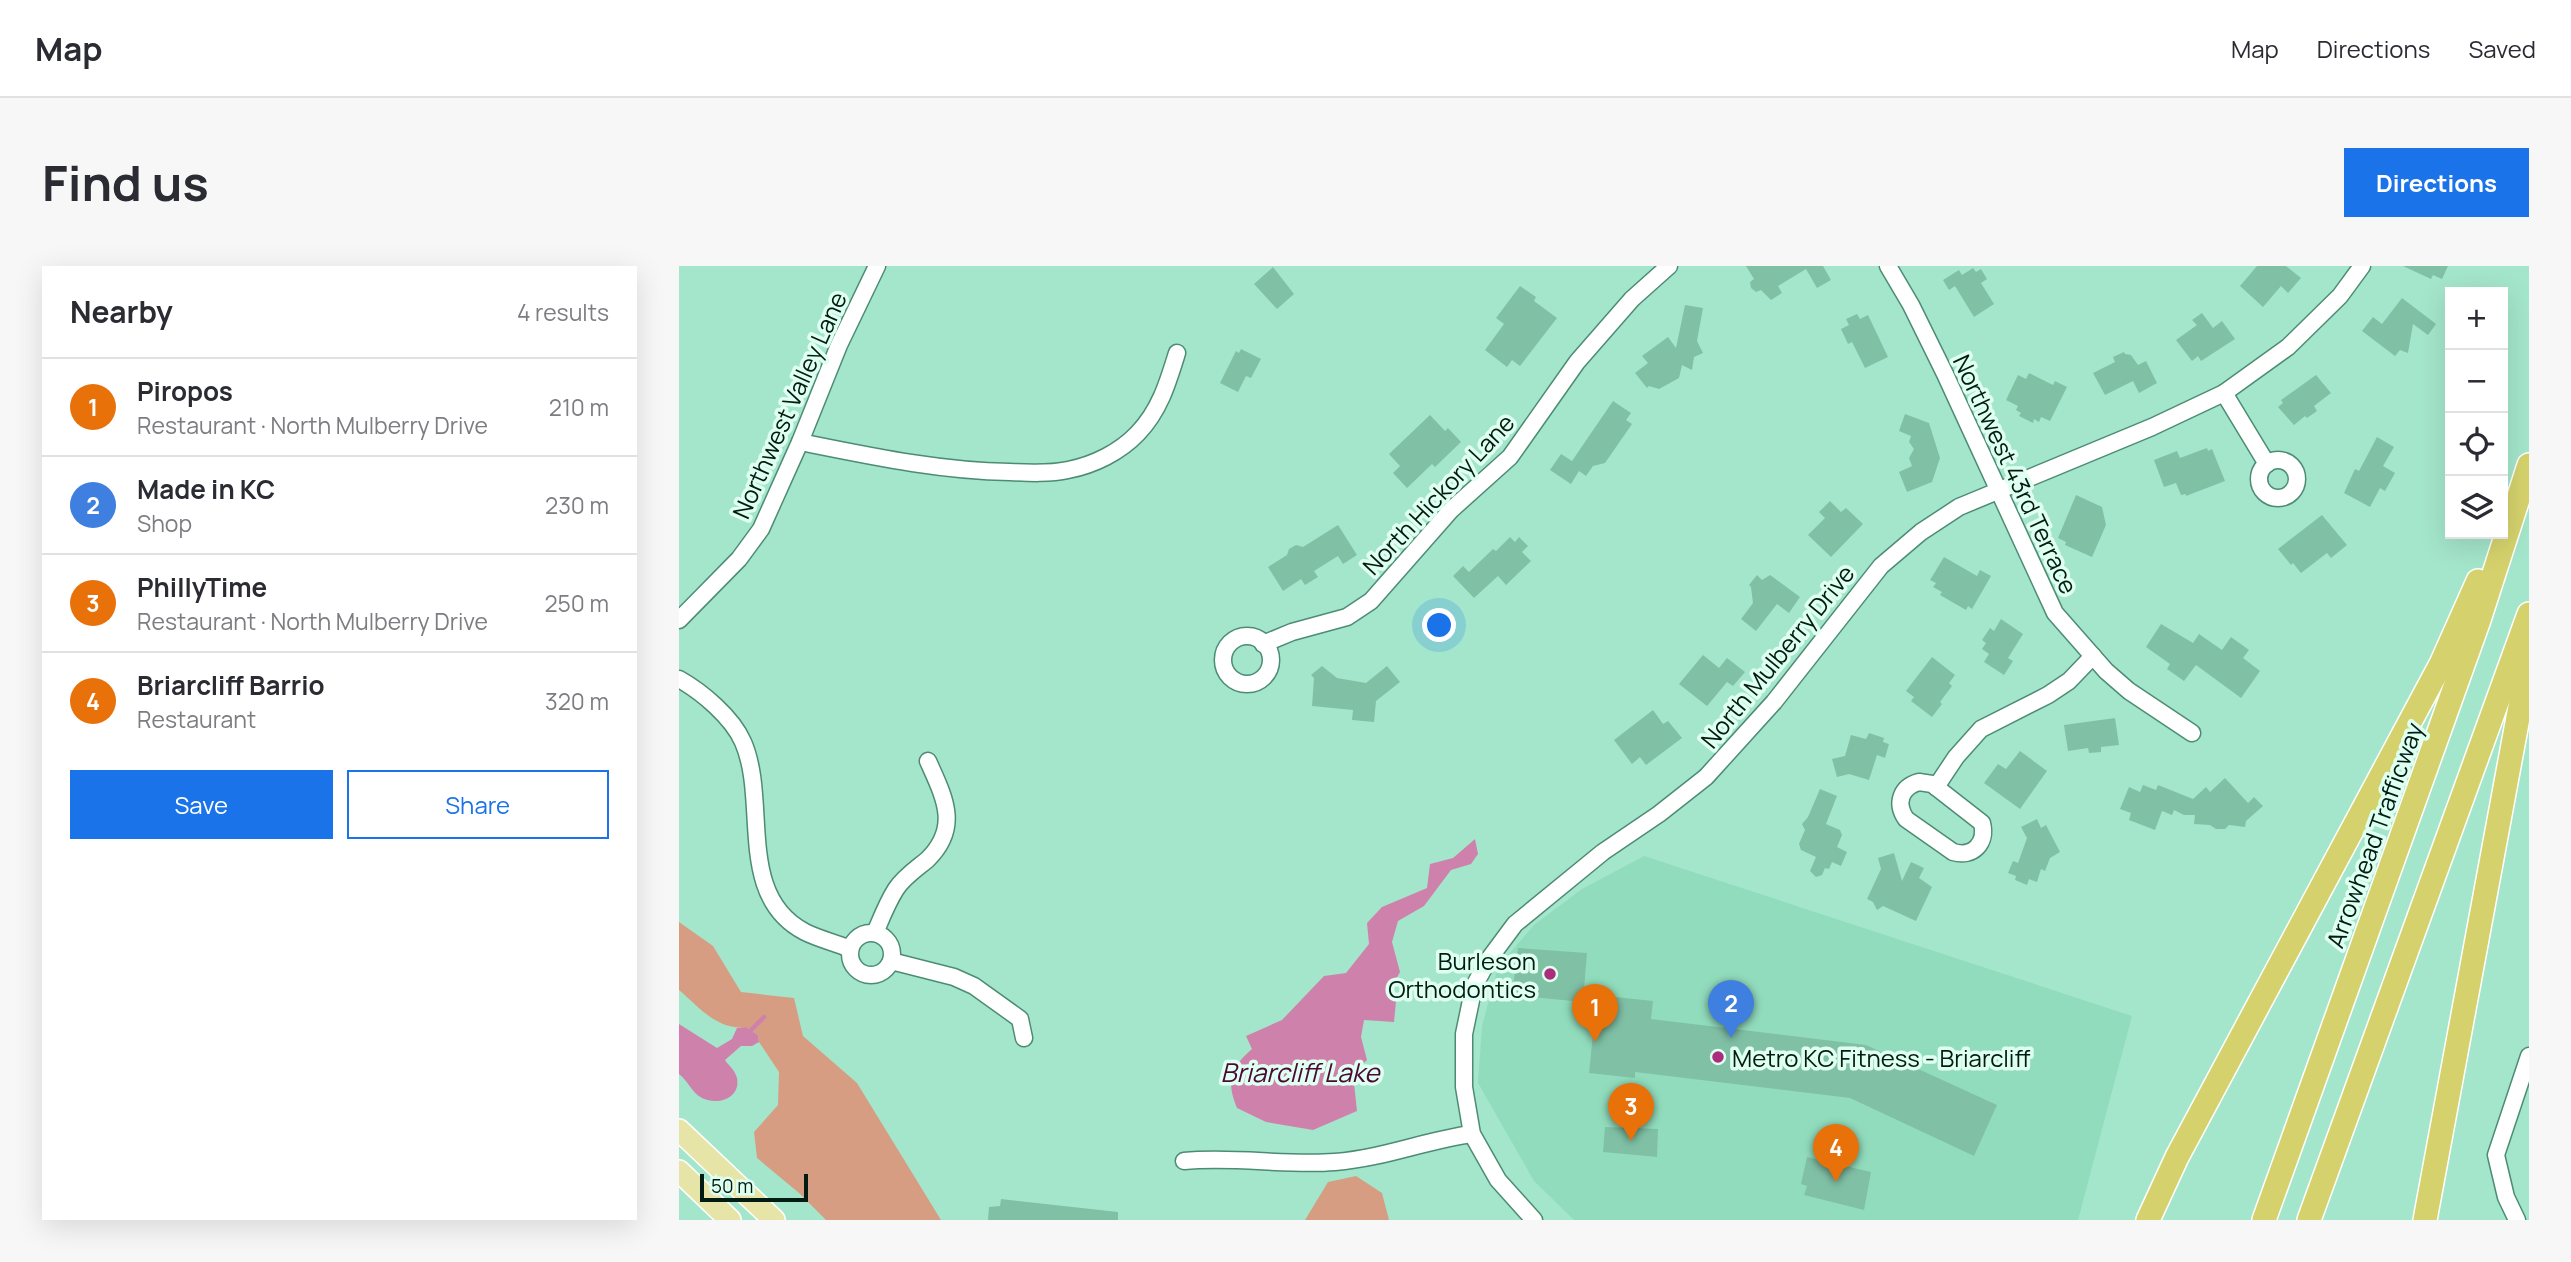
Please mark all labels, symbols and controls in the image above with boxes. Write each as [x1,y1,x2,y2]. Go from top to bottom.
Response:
text: Map [35,26,103,71]
text: Map [2231,32,2279,65]
text: Directions [2317,32,2430,65]
text: Saved [2468,32,2536,65]
button: Directions [2344,148,2529,217]
text: Find us [42,149,209,216]
street label: Northwest Valley Lane [724,286,854,524]
map controls [2445,287,2508,539]
button: + [2445,287,2508,350]
text: Nearby [70,291,173,332]
text: 4 results [517,296,609,328]
street label: Northwest 43rd Terrace [1946,349,2086,599]
button: − [2445,350,2508,413]
text: Piropos [137,373,233,409]
text: 1 [88,391,98,423]
text: 210 m [549,391,609,423]
street label: North Hickory Lane [1355,406,1521,582]
text: Restaurant · North Mulberry Drive [137,409,488,441]
button: locate [2445,413,2508,476]
text: Made in KC [137,471,275,507]
button: layers [2445,476,2508,539]
text: 2 [86,489,100,521]
text: 230 m [545,489,609,521]
text: Shop [137,507,192,539]
street label: North Mulberry Drive [1693,557,1861,755]
text: PhillyTime [137,569,267,605]
text: 3 [86,587,100,619]
text: 250 m [544,587,609,619]
text: Restaurant · North Mulberry Drive [137,605,488,637]
your location [1422,608,1456,642]
text: Briarcliff Barrio [137,667,325,703]
text: 4 [86,685,100,717]
text: 320 m [545,685,609,717]
text: Restaurant [137,703,256,735]
street label: Arrowhead Trafficway [2318,717,2430,952]
button: Save [70,770,333,839]
button: Share [347,770,609,839]
place label: Burleson Orthodontics [1388,944,1536,1005]
marker: Burleson Orthodontics [1542,966,1558,982]
pin: 2 [1708,980,1754,1038]
pin: 1 [1572,984,1618,1042]
place label: Metro KC Fitness - Briarcliff [1732,1041,2030,1074]
marker: Metro KC Fitness - Briarcliff [1710,1049,1726,1065]
water label: Briarcliff Lake [1220,1054,1381,1090]
pin: 3 [1608,1083,1654,1141]
pin: 4 [1813,1124,1859,1182]
scale bar [700,1171,809,1203]
text: 50 m [711,1173,753,1199]

